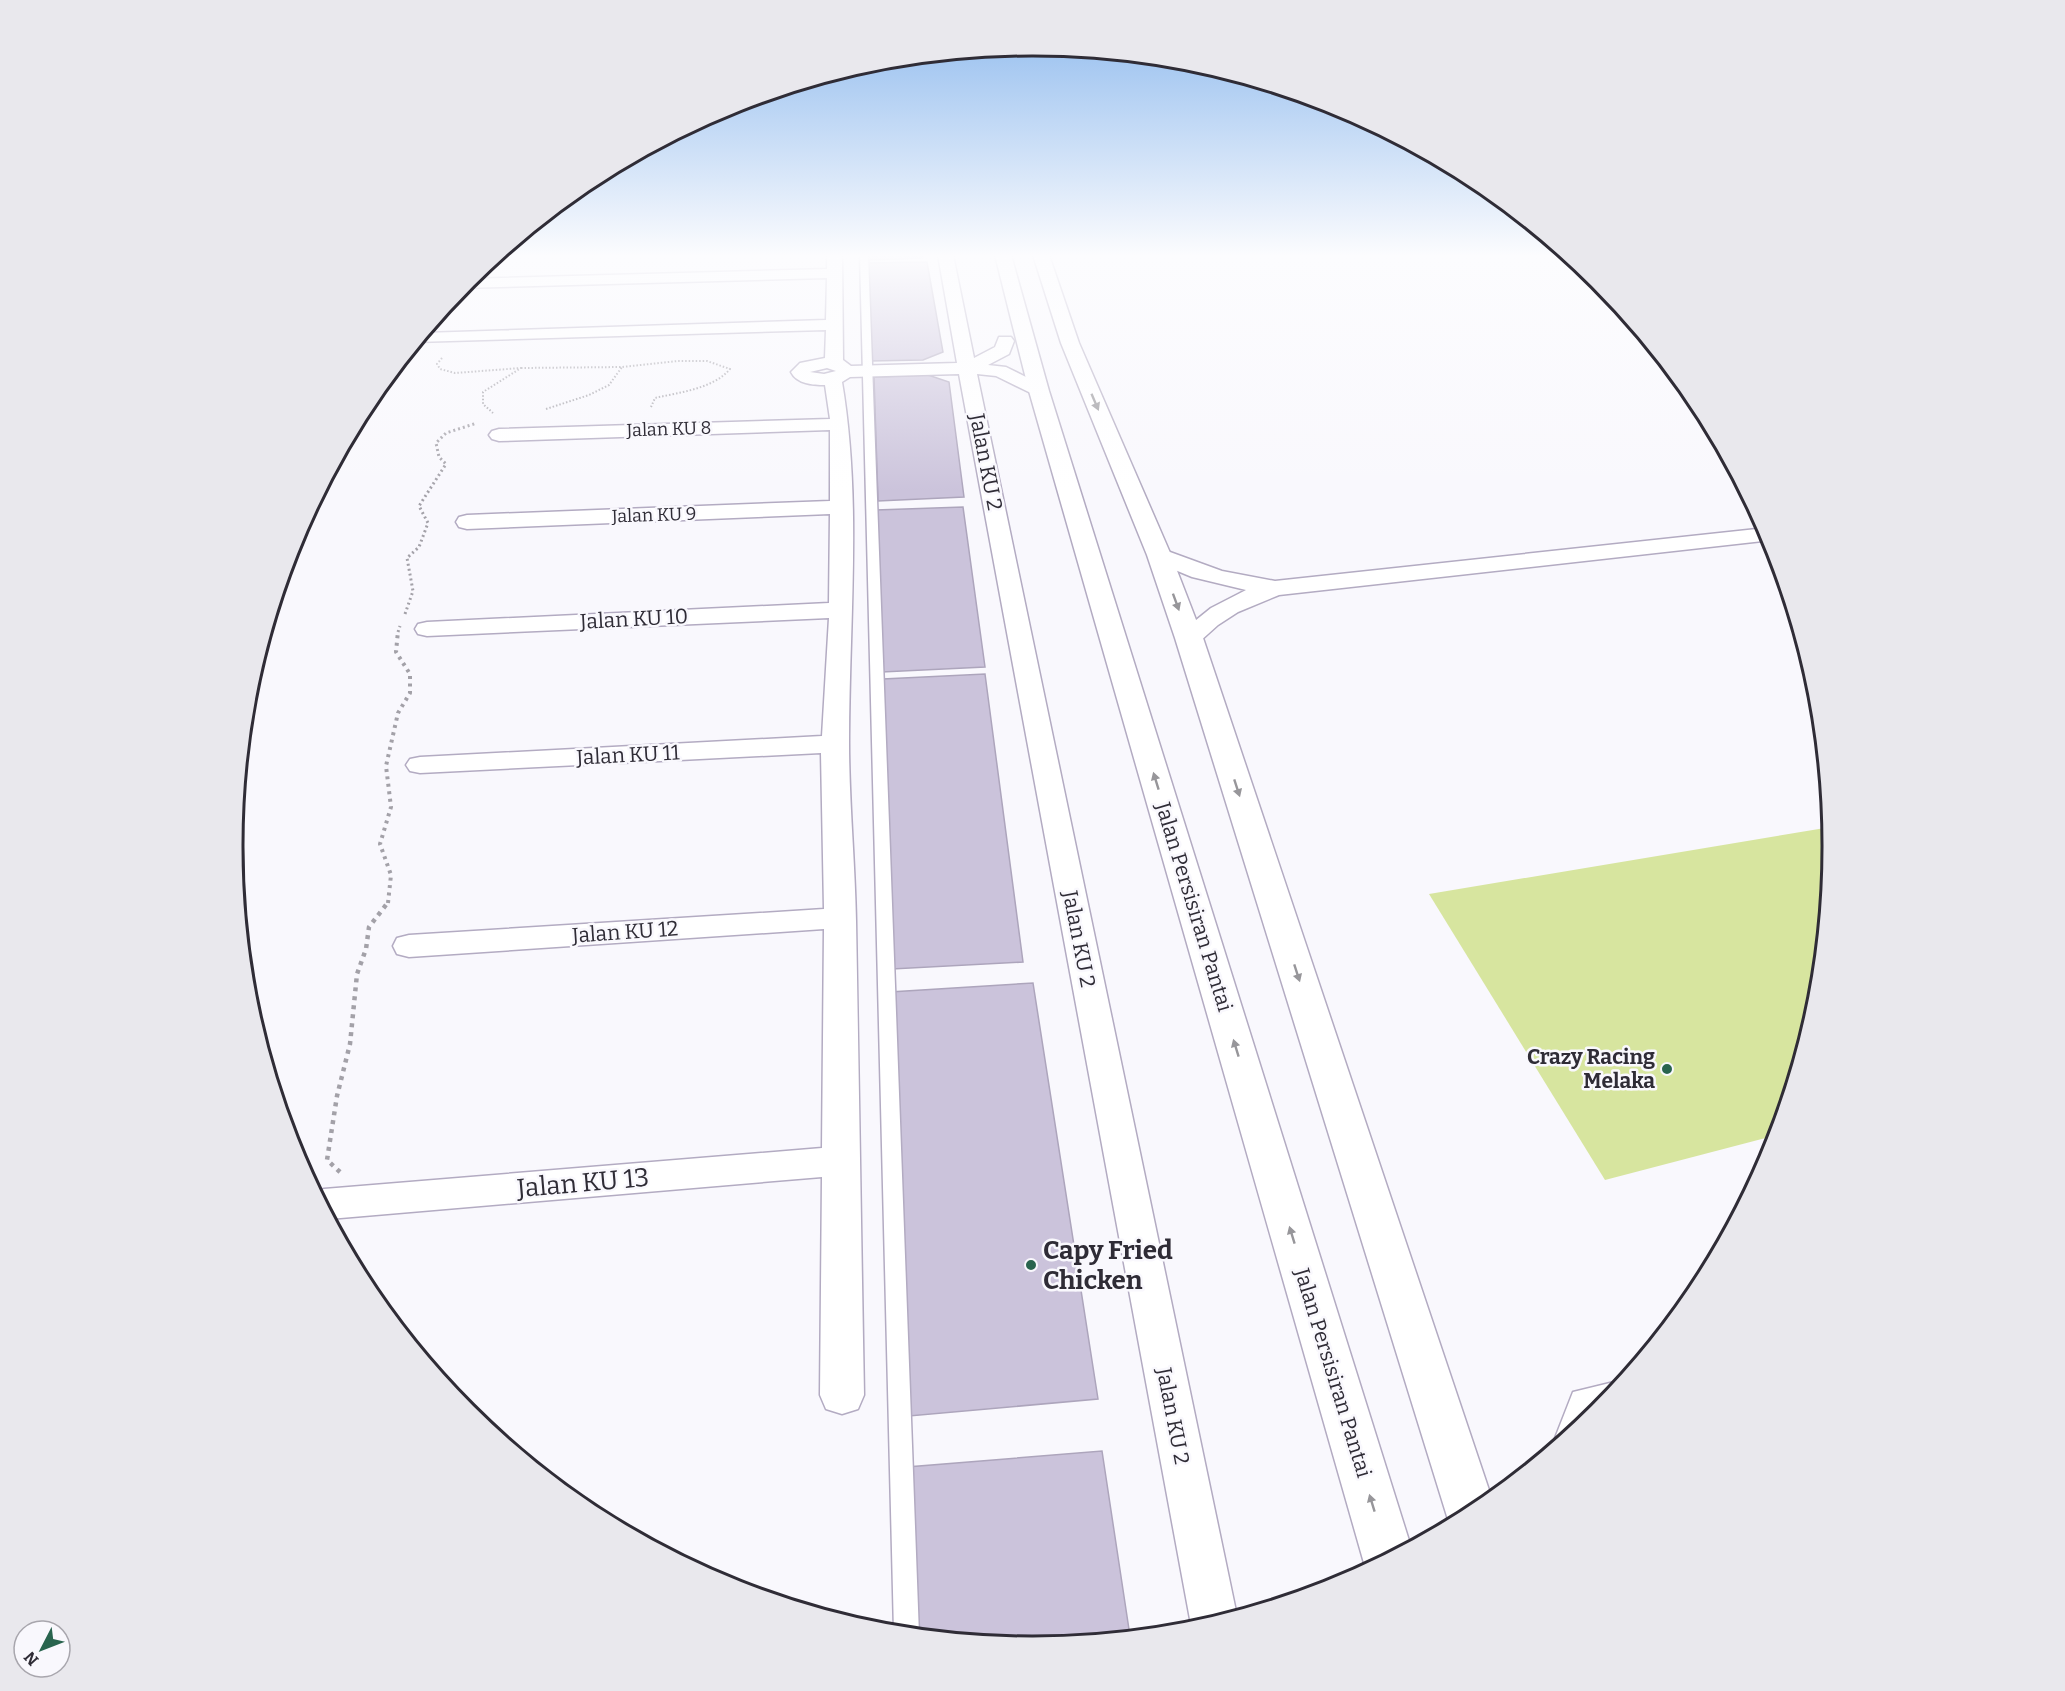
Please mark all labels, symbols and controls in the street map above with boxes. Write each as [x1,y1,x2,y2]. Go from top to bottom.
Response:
one-way arrow [1090,394,1100,412]
street label: Jalan KU 2 [964,410,1008,513]
street label: Jalan KU 8 [625,417,712,442]
street label: Jalan KU 9 [610,503,697,528]
one-way arrow [1172,593,1182,611]
street label: Jalan KU 10 [578,603,689,635]
street label: Jalan KU 11 [575,739,681,771]
one-way arrow [1151,772,1160,790]
one-way arrow [1233,779,1242,797]
street label: Jalan Persisiran Pantai [1149,798,1238,1015]
street label: Jalan KU 2 [1057,887,1101,990]
street label: Jalan KU 12 [570,915,679,949]
one-way arrow [1293,964,1302,982]
one-way arrow [1231,1039,1240,1057]
place label: Crazy Racing Melaka [1527,1044,1655,1094]
marker: Crazy Racing Melaka [1660,1062,1674,1076]
street label: Jalan KU 13 [515,1162,650,1204]
one-way arrow [1287,1226,1296,1244]
place label: Capy Fried Chicken [1043,1235,1173,1296]
marker: Capy Fried Chicken [1024,1258,1038,1272]
street label: Jalan Persisiran Pantai [1288,1264,1377,1481]
street label: Jalan KU 2 [1151,1364,1195,1467]
one-way arrow [1367,1493,1376,1511]
north arrow [12,1619,72,1679]
text: N [20,1648,42,1670]

